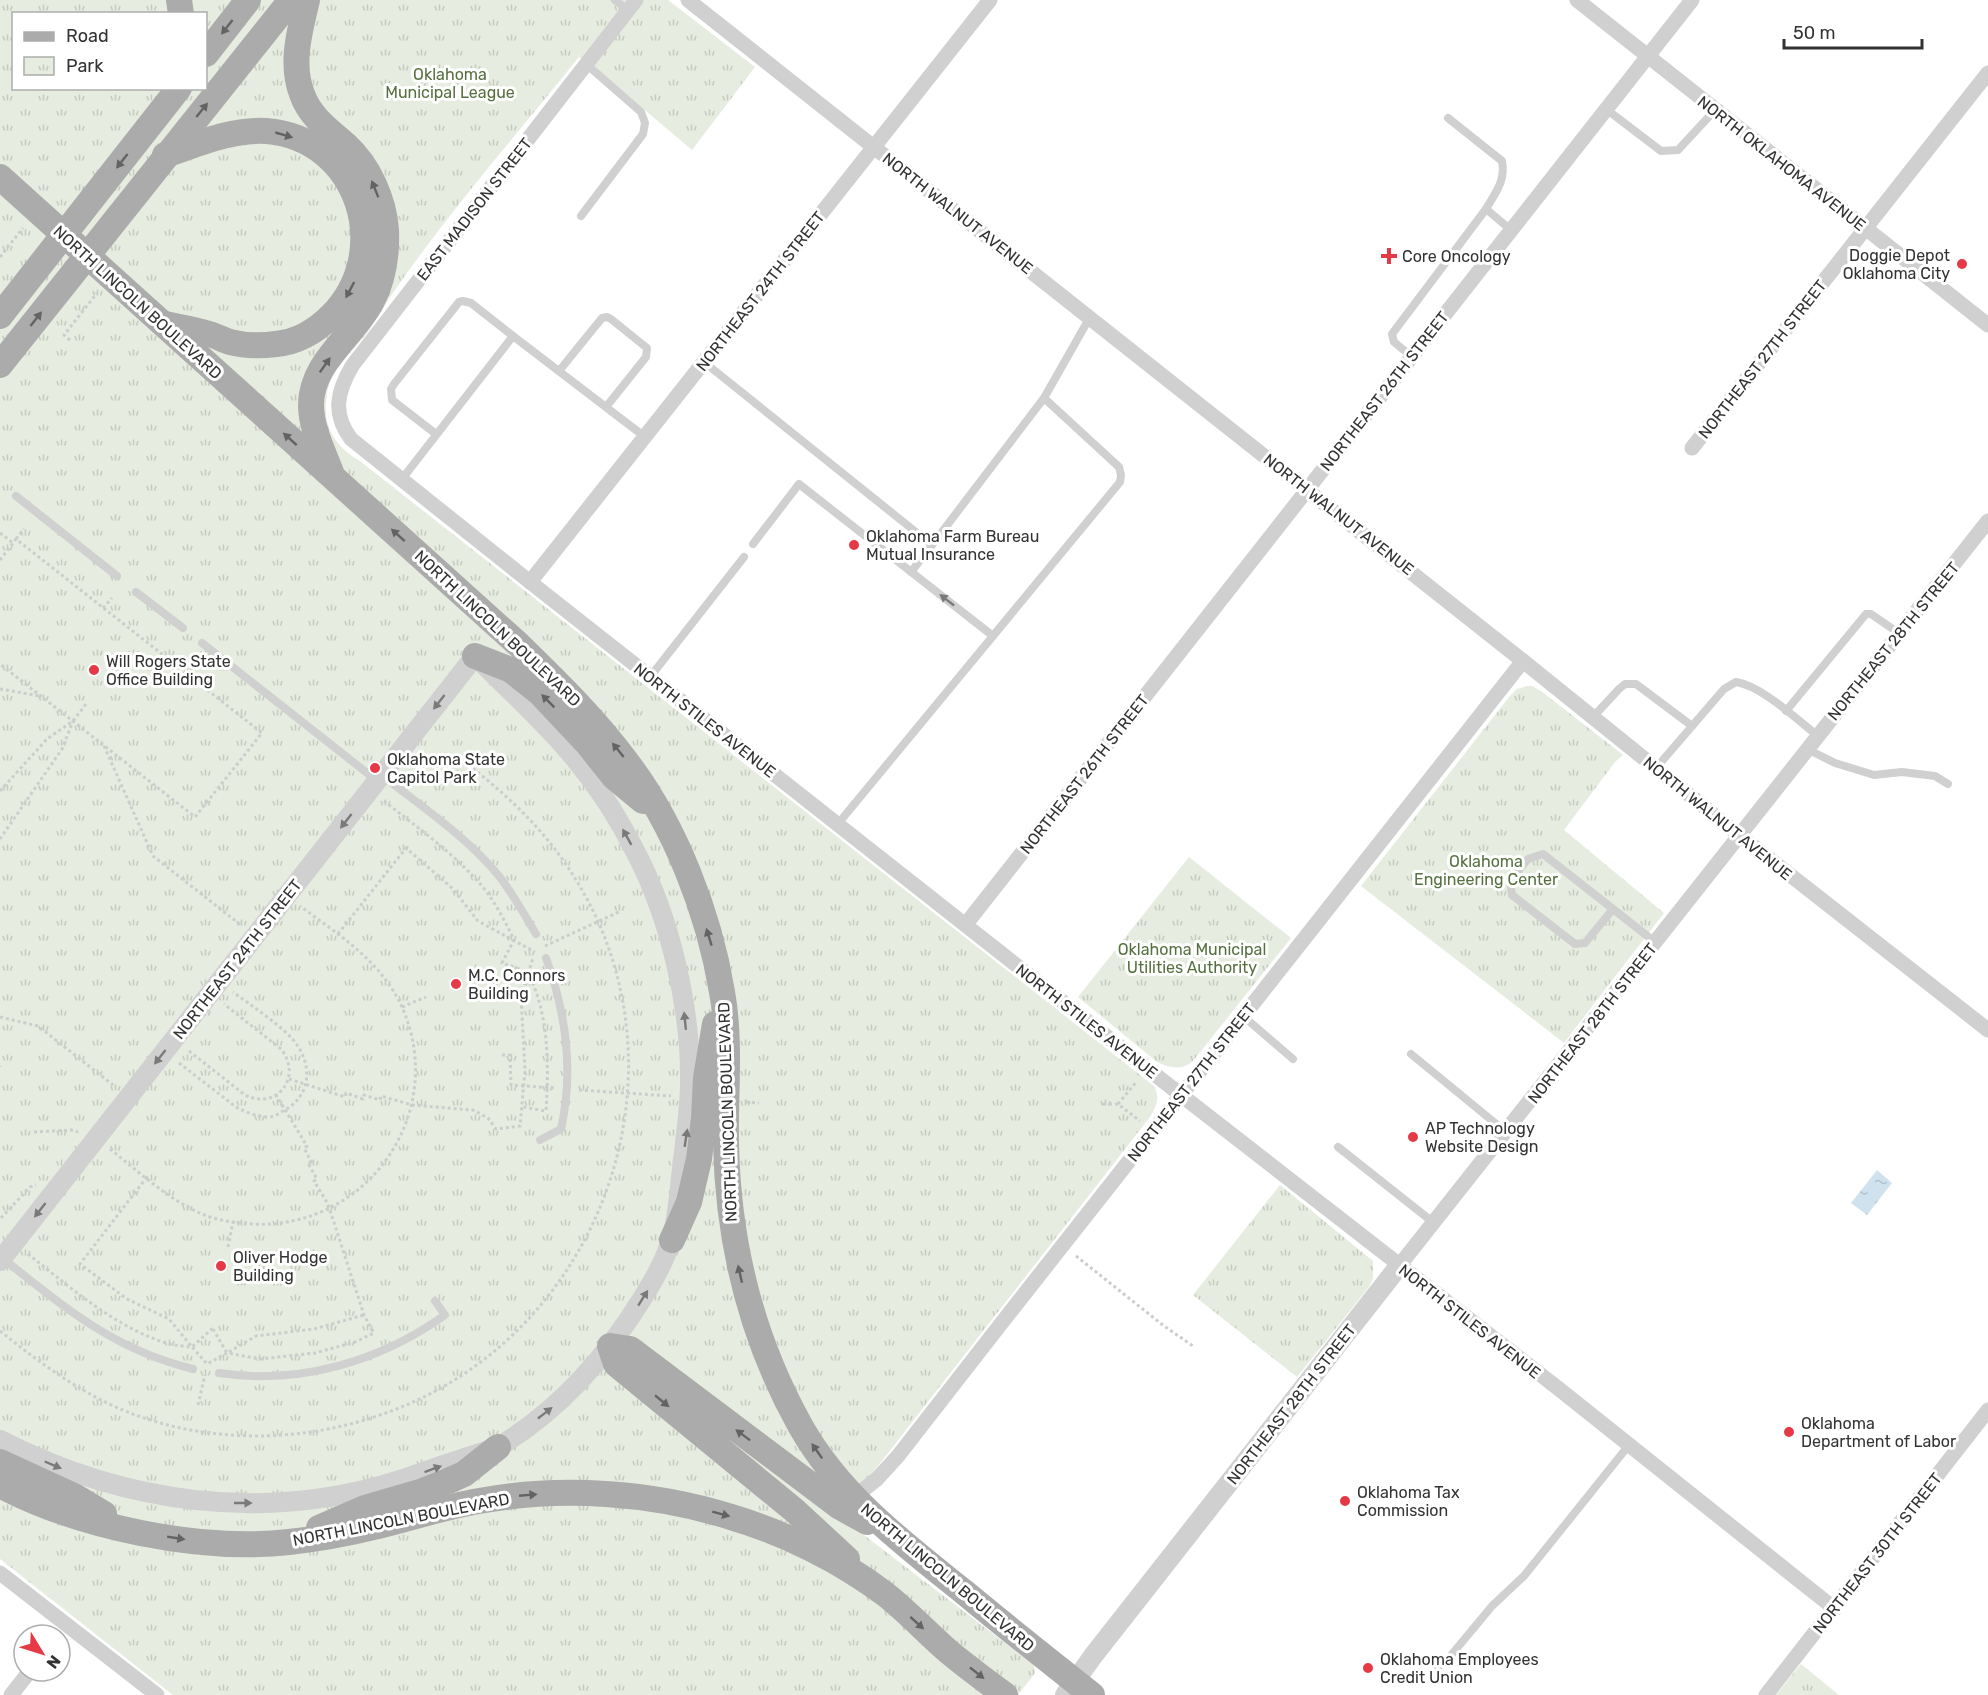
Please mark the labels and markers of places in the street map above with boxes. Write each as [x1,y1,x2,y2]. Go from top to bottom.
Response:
place label: Doggie Depot Oklahoma City [1843,246,1950,283]
marker: Core Oncology [1380,247,1398,265]
place label: Core Oncology [1402,247,1511,266]
marker: Doggie Depot Oklahoma City [1955,257,1969,271]
place label: Oklahoma Farm Bureau Mutual Insurance [866,527,1039,564]
marker: Oklahoma Farm Bureau Mutual Insurance [847,538,861,552]
place label: Will Rogers State Office Building [106,652,231,689]
marker: Will Rogers State Office Building [87,663,101,677]
place label: Oklahoma State Capitol Park [387,750,505,787]
marker: Oklahoma State Capitol Park [368,761,382,775]
place label: M.C. Connors Building [468,966,565,1003]
marker: M.C. Connors Building [449,977,463,991]
place label: AP Technology Website Design [1425,1119,1538,1156]
marker: AP Technology Website Design [1406,1130,1420,1144]
place label: Oliver Hodge Building [233,1248,327,1285]
marker: Oliver Hodge Building [214,1259,228,1273]
place label: Oklahoma Department of Labor [1801,1414,1956,1451]
marker: Oklahoma Department of Labor [1782,1425,1796,1439]
place label: Oklahoma Tax Commission [1357,1483,1460,1520]
marker: Oklahoma Tax Commission [1338,1494,1352,1508]
place label: Oklahoma Employees Credit Union [1380,1650,1539,1687]
marker: Oklahoma Employees Credit Union [1361,1661,1375,1675]

